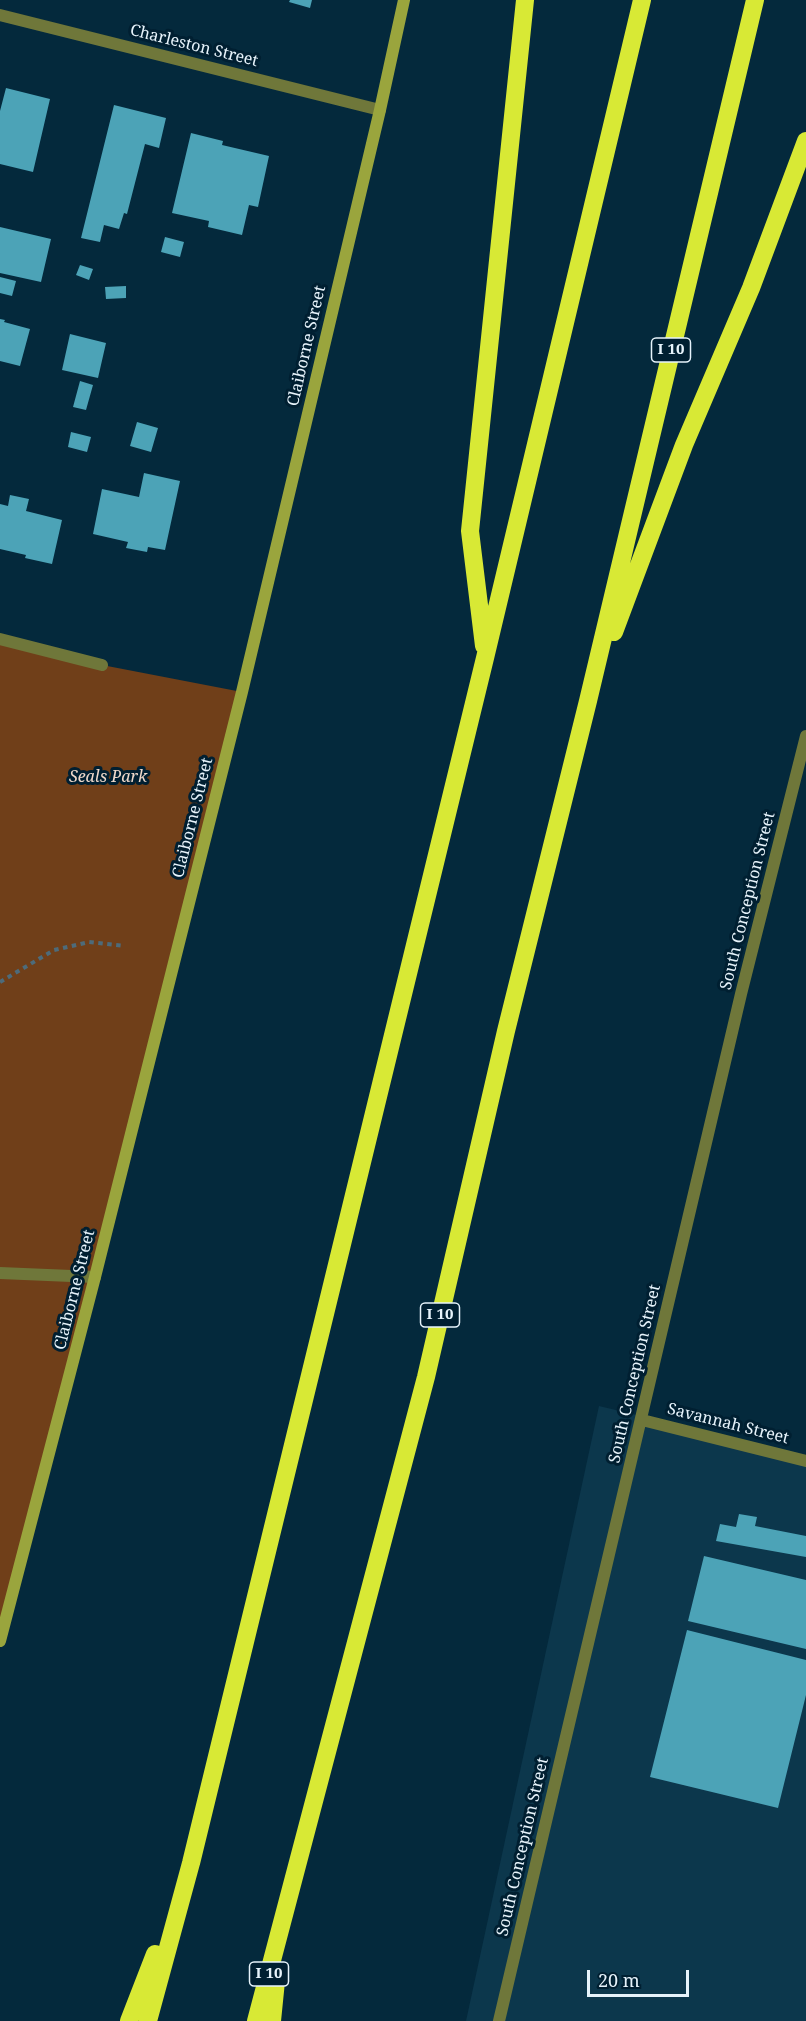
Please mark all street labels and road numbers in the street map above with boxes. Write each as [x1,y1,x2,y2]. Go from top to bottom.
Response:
street label: Charleston Street [128,21,260,71]
street label: Claiborne Street [284,284,330,408]
road number: I 10 [652,338,690,362]
street label: Claiborne Street [169,756,217,880]
street label: South Conception Street [717,810,779,992]
street label: Claiborne Street [51,1228,99,1352]
street label: South Conception Street [605,1283,665,1465]
road number: I 10 [420,1303,460,1327]
street label: Savannah Street [665,1400,791,1448]
street label: South Conception Street [493,1756,553,1938]
road number: I 10 [250,1962,288,1986]

